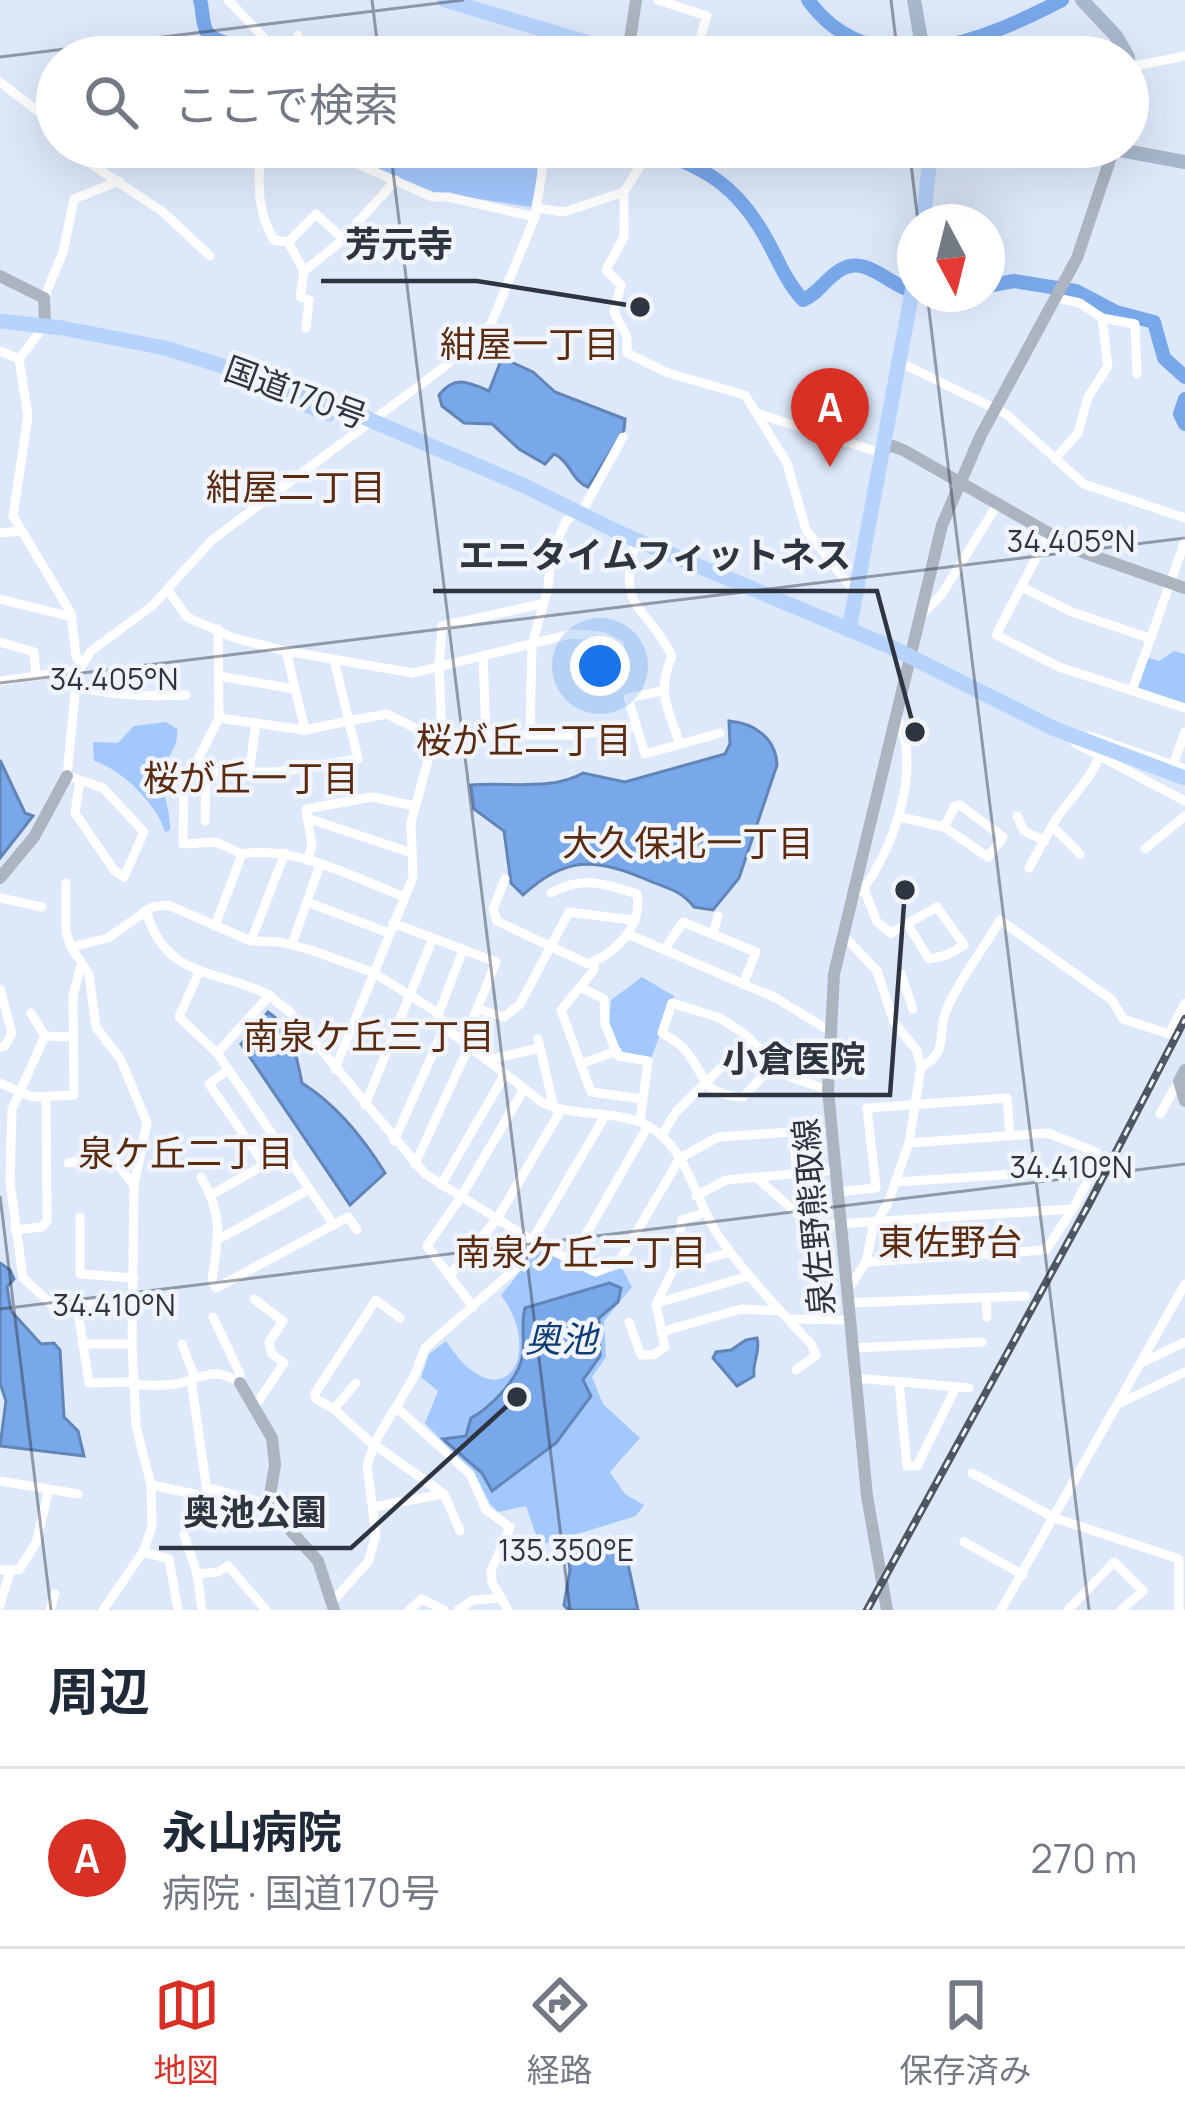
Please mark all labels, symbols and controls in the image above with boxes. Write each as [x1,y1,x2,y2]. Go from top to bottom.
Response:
search box [36,36,1149,168]
icon: search [78,69,144,135]
text: ここで検索 [174,73,399,135]
north arrow [897,204,1005,312]
callout: 芳元寺 [321,209,477,281]
text: 芳元寺 [345,219,453,268]
district label: 紺屋一丁目 [440,319,620,368]
street label: 国道170号 [218,345,374,439]
pin: A [791,368,869,467]
district label: 紺屋二丁目 [206,462,386,511]
callout: エニタイムフィットネス [433,519,877,591]
text: 34.405°N [1007,520,1135,561]
text: エニタイムフィットネス [459,530,851,579]
your location [570,636,630,696]
text: 34.405°N [50,658,178,699]
district label: 桜が丘二丁目 [416,715,632,764]
district label: 桜が丘一丁目 [143,753,359,802]
district label: 大久保北一丁目 [562,818,814,867]
district label: 南泉ケ丘三丁目 [243,1011,495,1060]
callout: 小倉医院 [698,1023,890,1095]
text: 小倉医院 [722,1034,866,1083]
street label: 泉佐野熊取線 [782,1116,844,1318]
district label: 泉ケ丘二丁目 [78,1128,294,1177]
text: 34.410°N [1009,1146,1133,1187]
district label: 東佐野台 [878,1217,1022,1266]
district label: 南泉ケ丘二丁目 [455,1227,707,1276]
text: 34.410°N [52,1284,176,1325]
water label: 奥池 [525,1314,600,1363]
callout: 奥池公園 [159,1476,351,1548]
text: 奥池公園 [183,1487,327,1536]
text: 135.350°E [498,1529,634,1570]
text: 周辺 [48,1656,150,1725]
text: 永山病院 [162,1800,342,1862]
text: A [74,1831,100,1885]
text: 270 m [1031,1831,1137,1885]
text: 病院 · 国道170号 [162,1865,440,1919]
tab: 地図 [154,1972,220,2092]
tab: 経路 [527,1972,593,2092]
tab: 保存済み [900,1972,1032,2092]

